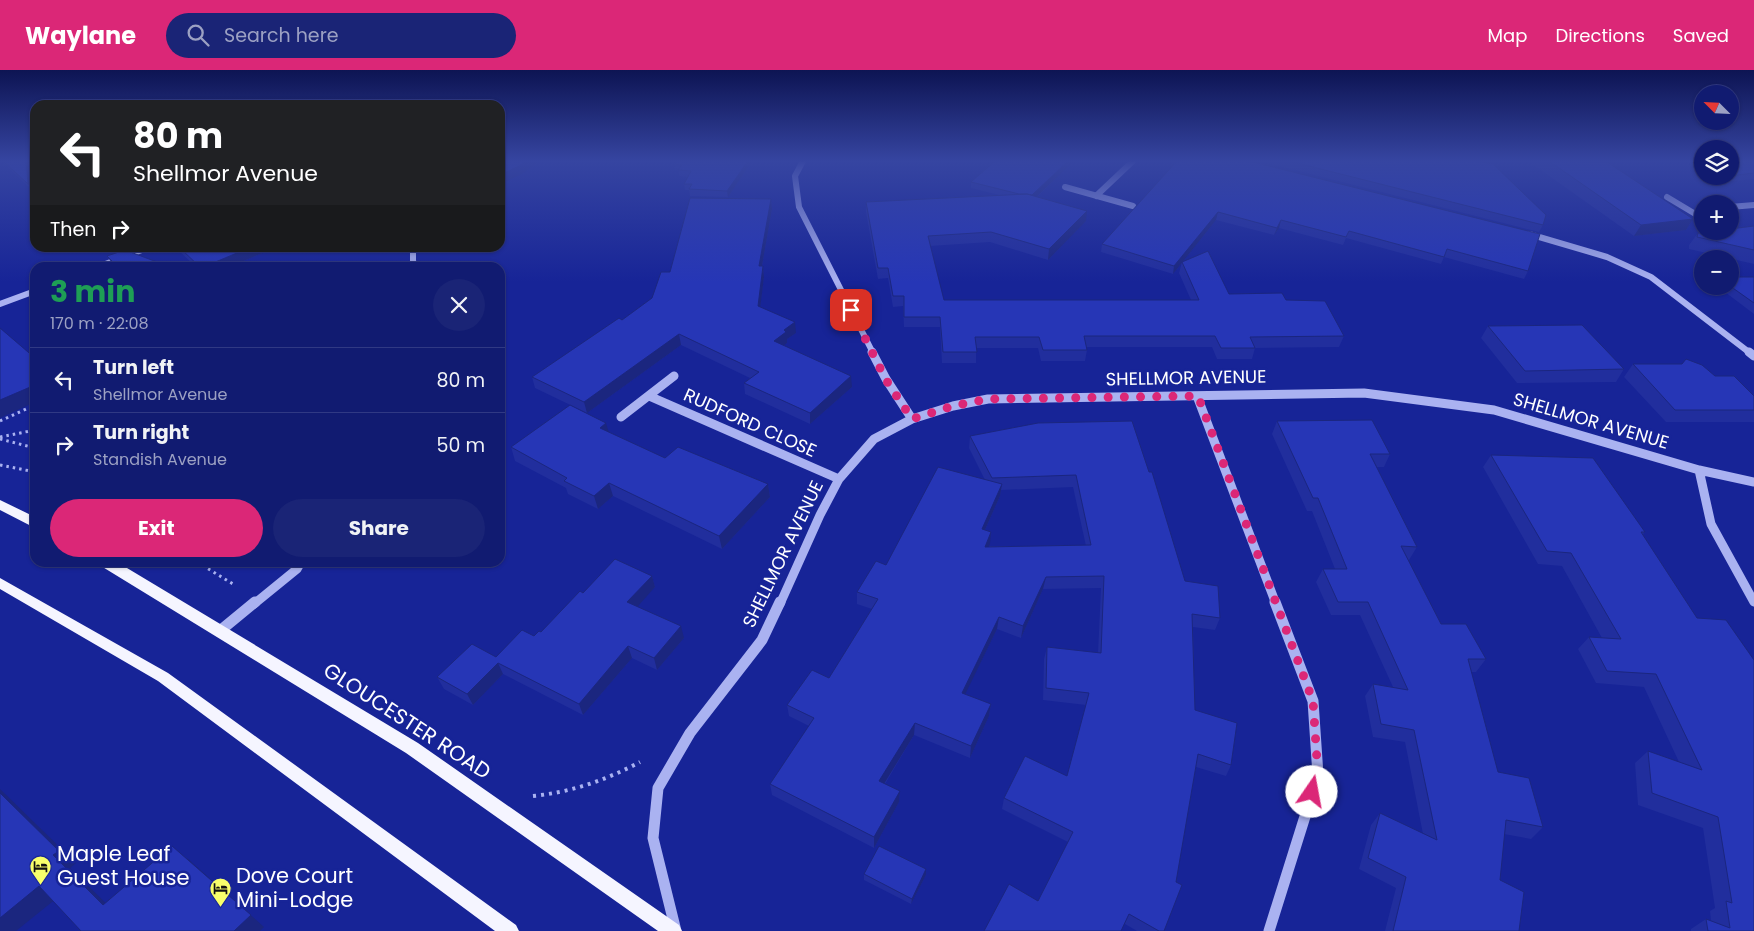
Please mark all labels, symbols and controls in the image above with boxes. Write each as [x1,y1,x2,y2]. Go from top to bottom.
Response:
search box [166,13,516,58]
text: Waylane [25,19,136,52]
icon: search [184,21,212,49]
text: Search here [224,22,339,49]
text: Map [1488,23,1527,48]
text: Directions [1555,23,1645,48]
text: Saved [1673,23,1729,48]
north arrow [1694,85,1739,130]
map controls [1694,85,1739,295]
text: 80 m [133,111,223,160]
icon: left [50,120,115,185]
button: layers [1694,140,1739,185]
text: Shellmor Avenue [133,158,318,189]
button: + [1694,195,1739,240]
icon: right [106,215,134,243]
text: Then [50,216,96,243]
button: − [1694,250,1739,295]
text: 3 min [50,270,135,313]
button: close [433,279,485,331]
pin [830,289,872,331]
icon: arrive [837,296,865,324]
text: 170 m · 22:08 [50,312,149,335]
text: Turn left [93,354,174,381]
street label: SHELLMOR AVENUE [1105,364,1267,391]
icon: left [50,366,78,394]
text: 80 m [436,367,485,394]
street label: RUDFORD CLOSE [680,382,821,463]
text: Shellmor Avenue [93,383,227,406]
street label: SHELLMOR AVENUE [1510,386,1672,455]
text: Turn right [93,419,189,446]
icon: right [50,431,78,459]
text: 50 m [436,432,485,459]
text: Standish Avenue [93,448,227,471]
street label: SHELLMOR AVENUE [736,476,829,632]
button: Exit [50,499,263,557]
button: Share [273,499,485,557]
street label: GLOUCESTER ROAD [318,656,497,786]
position arrow [1285,765,1337,817]
place label: Maple Leaf Guest House [57,839,189,892]
hotel icon: Maple Leaf Guest House [29,854,53,885]
place label: Dove Court Mini-Lodge [236,861,353,914]
hotel icon: Dove Court Mini-Lodge [208,876,232,907]

